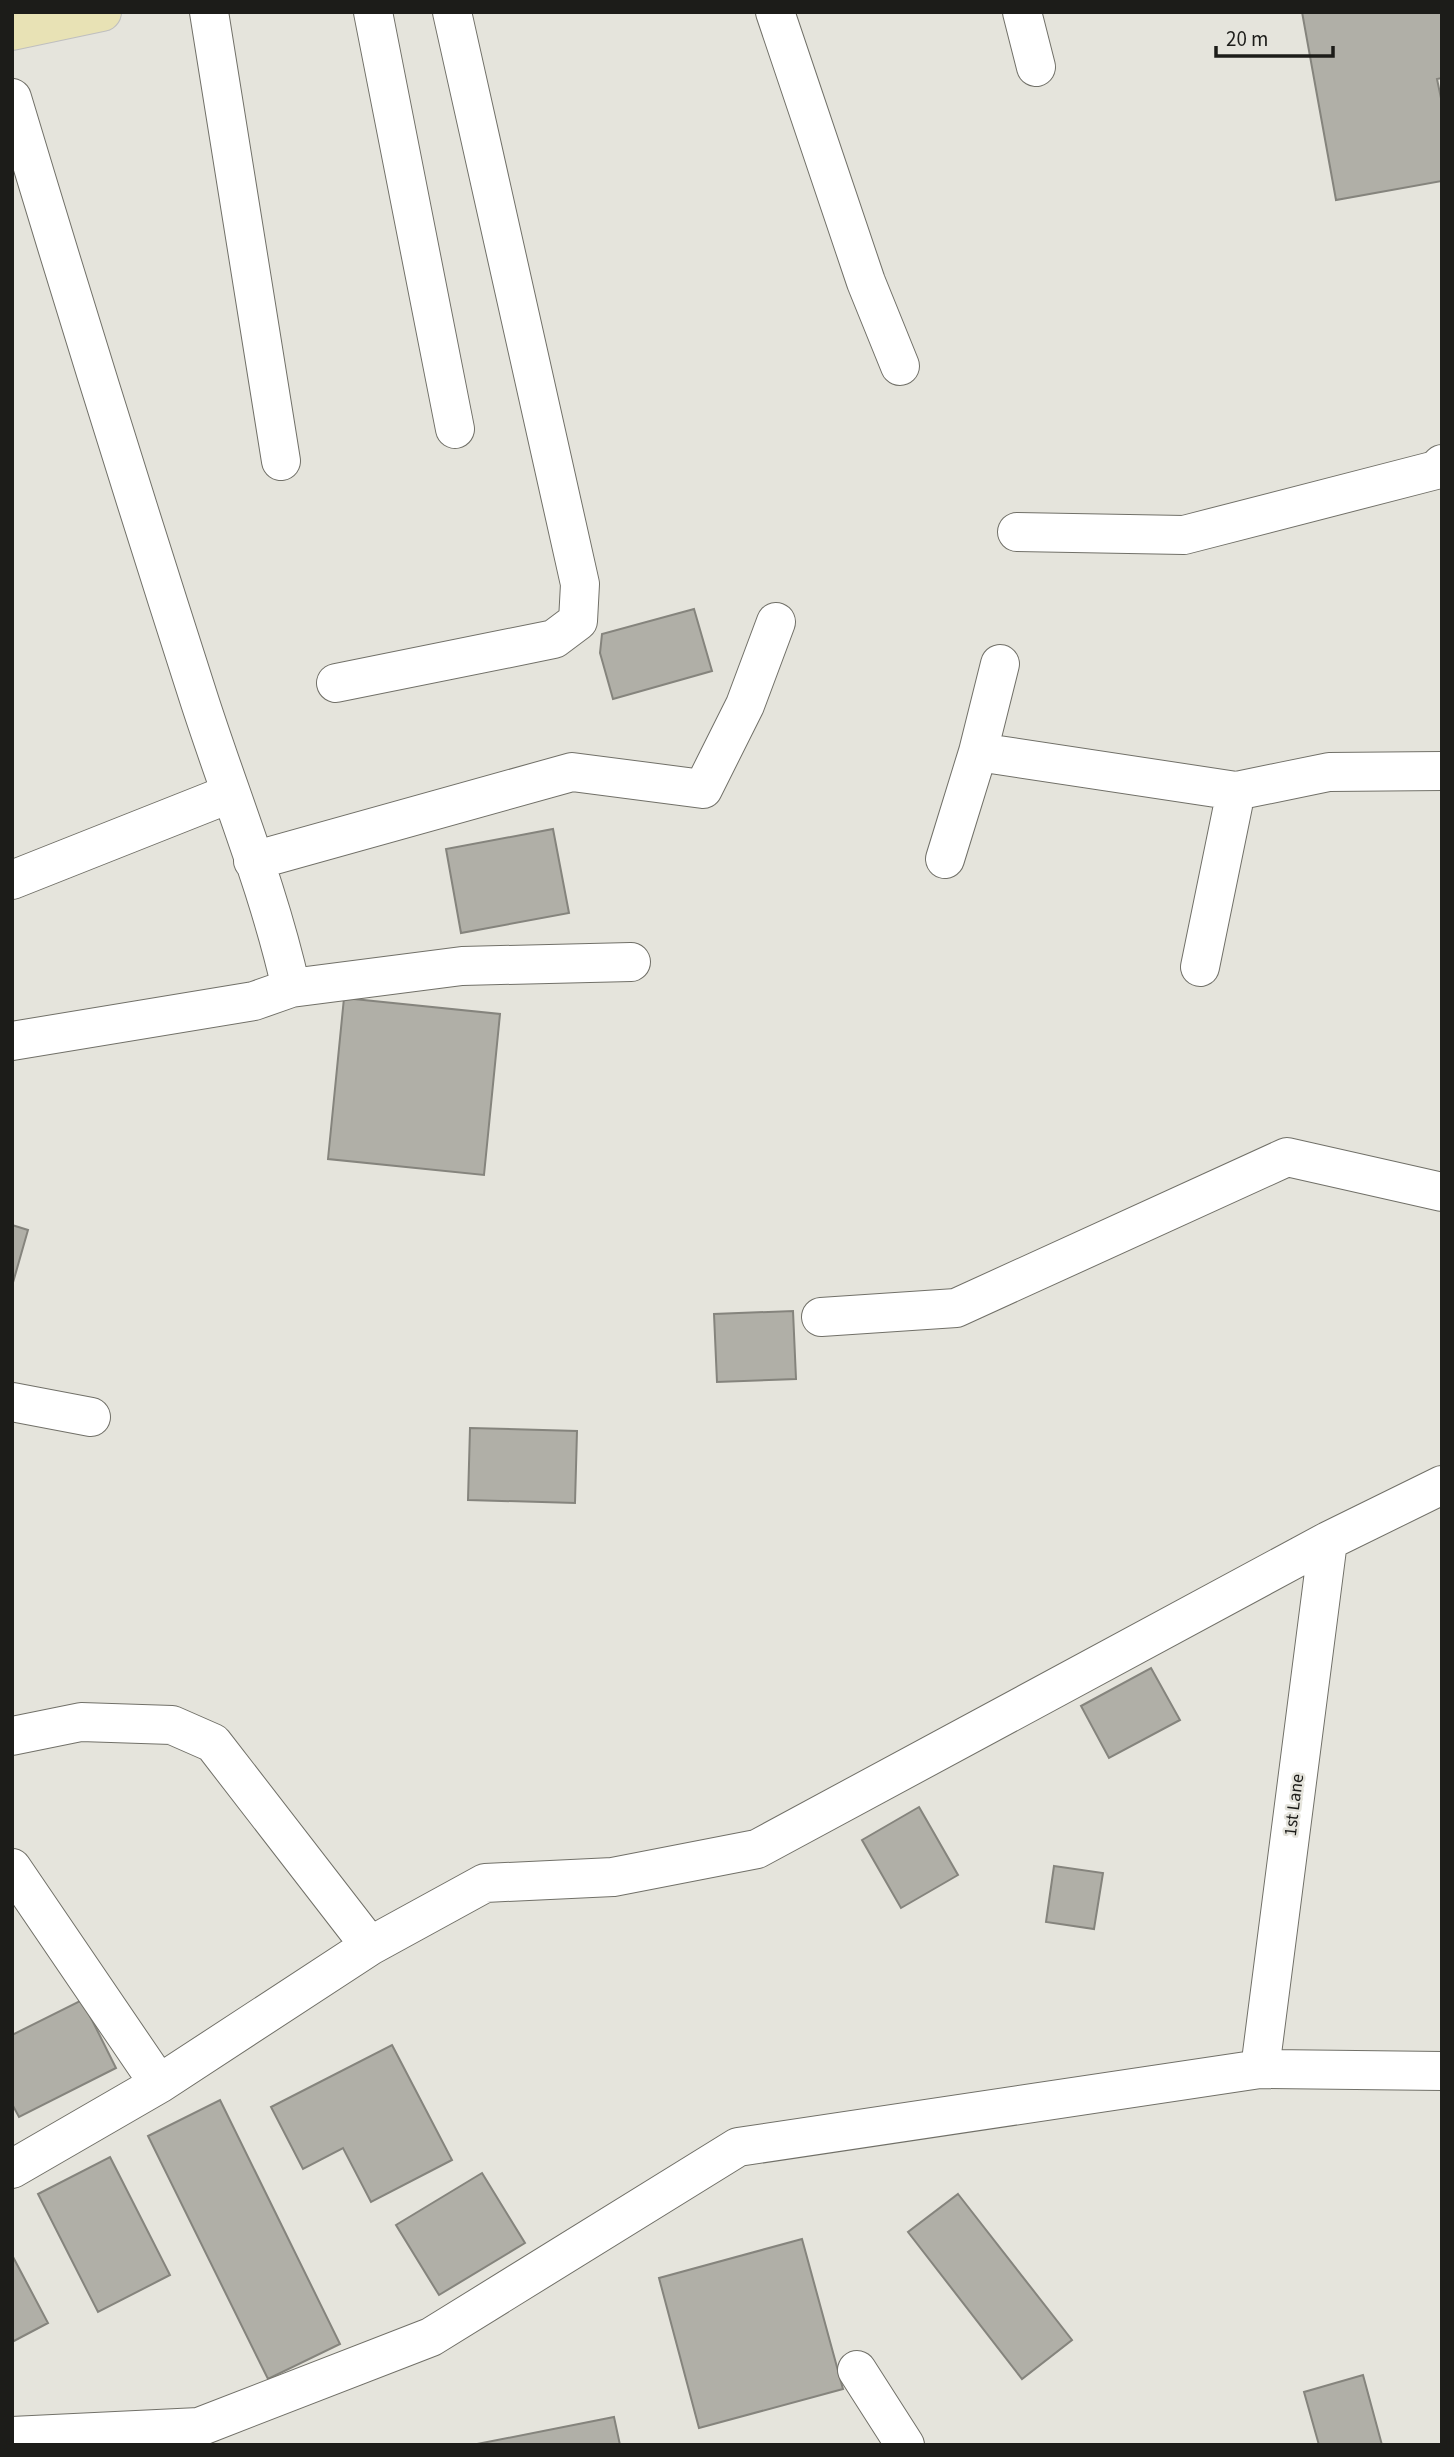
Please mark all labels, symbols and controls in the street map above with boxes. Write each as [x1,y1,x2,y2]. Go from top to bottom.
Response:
scale bar [1216,14,1333,58]
text: 20 m [1226,24,1268,54]
street label: 1st Lane [1278,1772,1310,1837]

